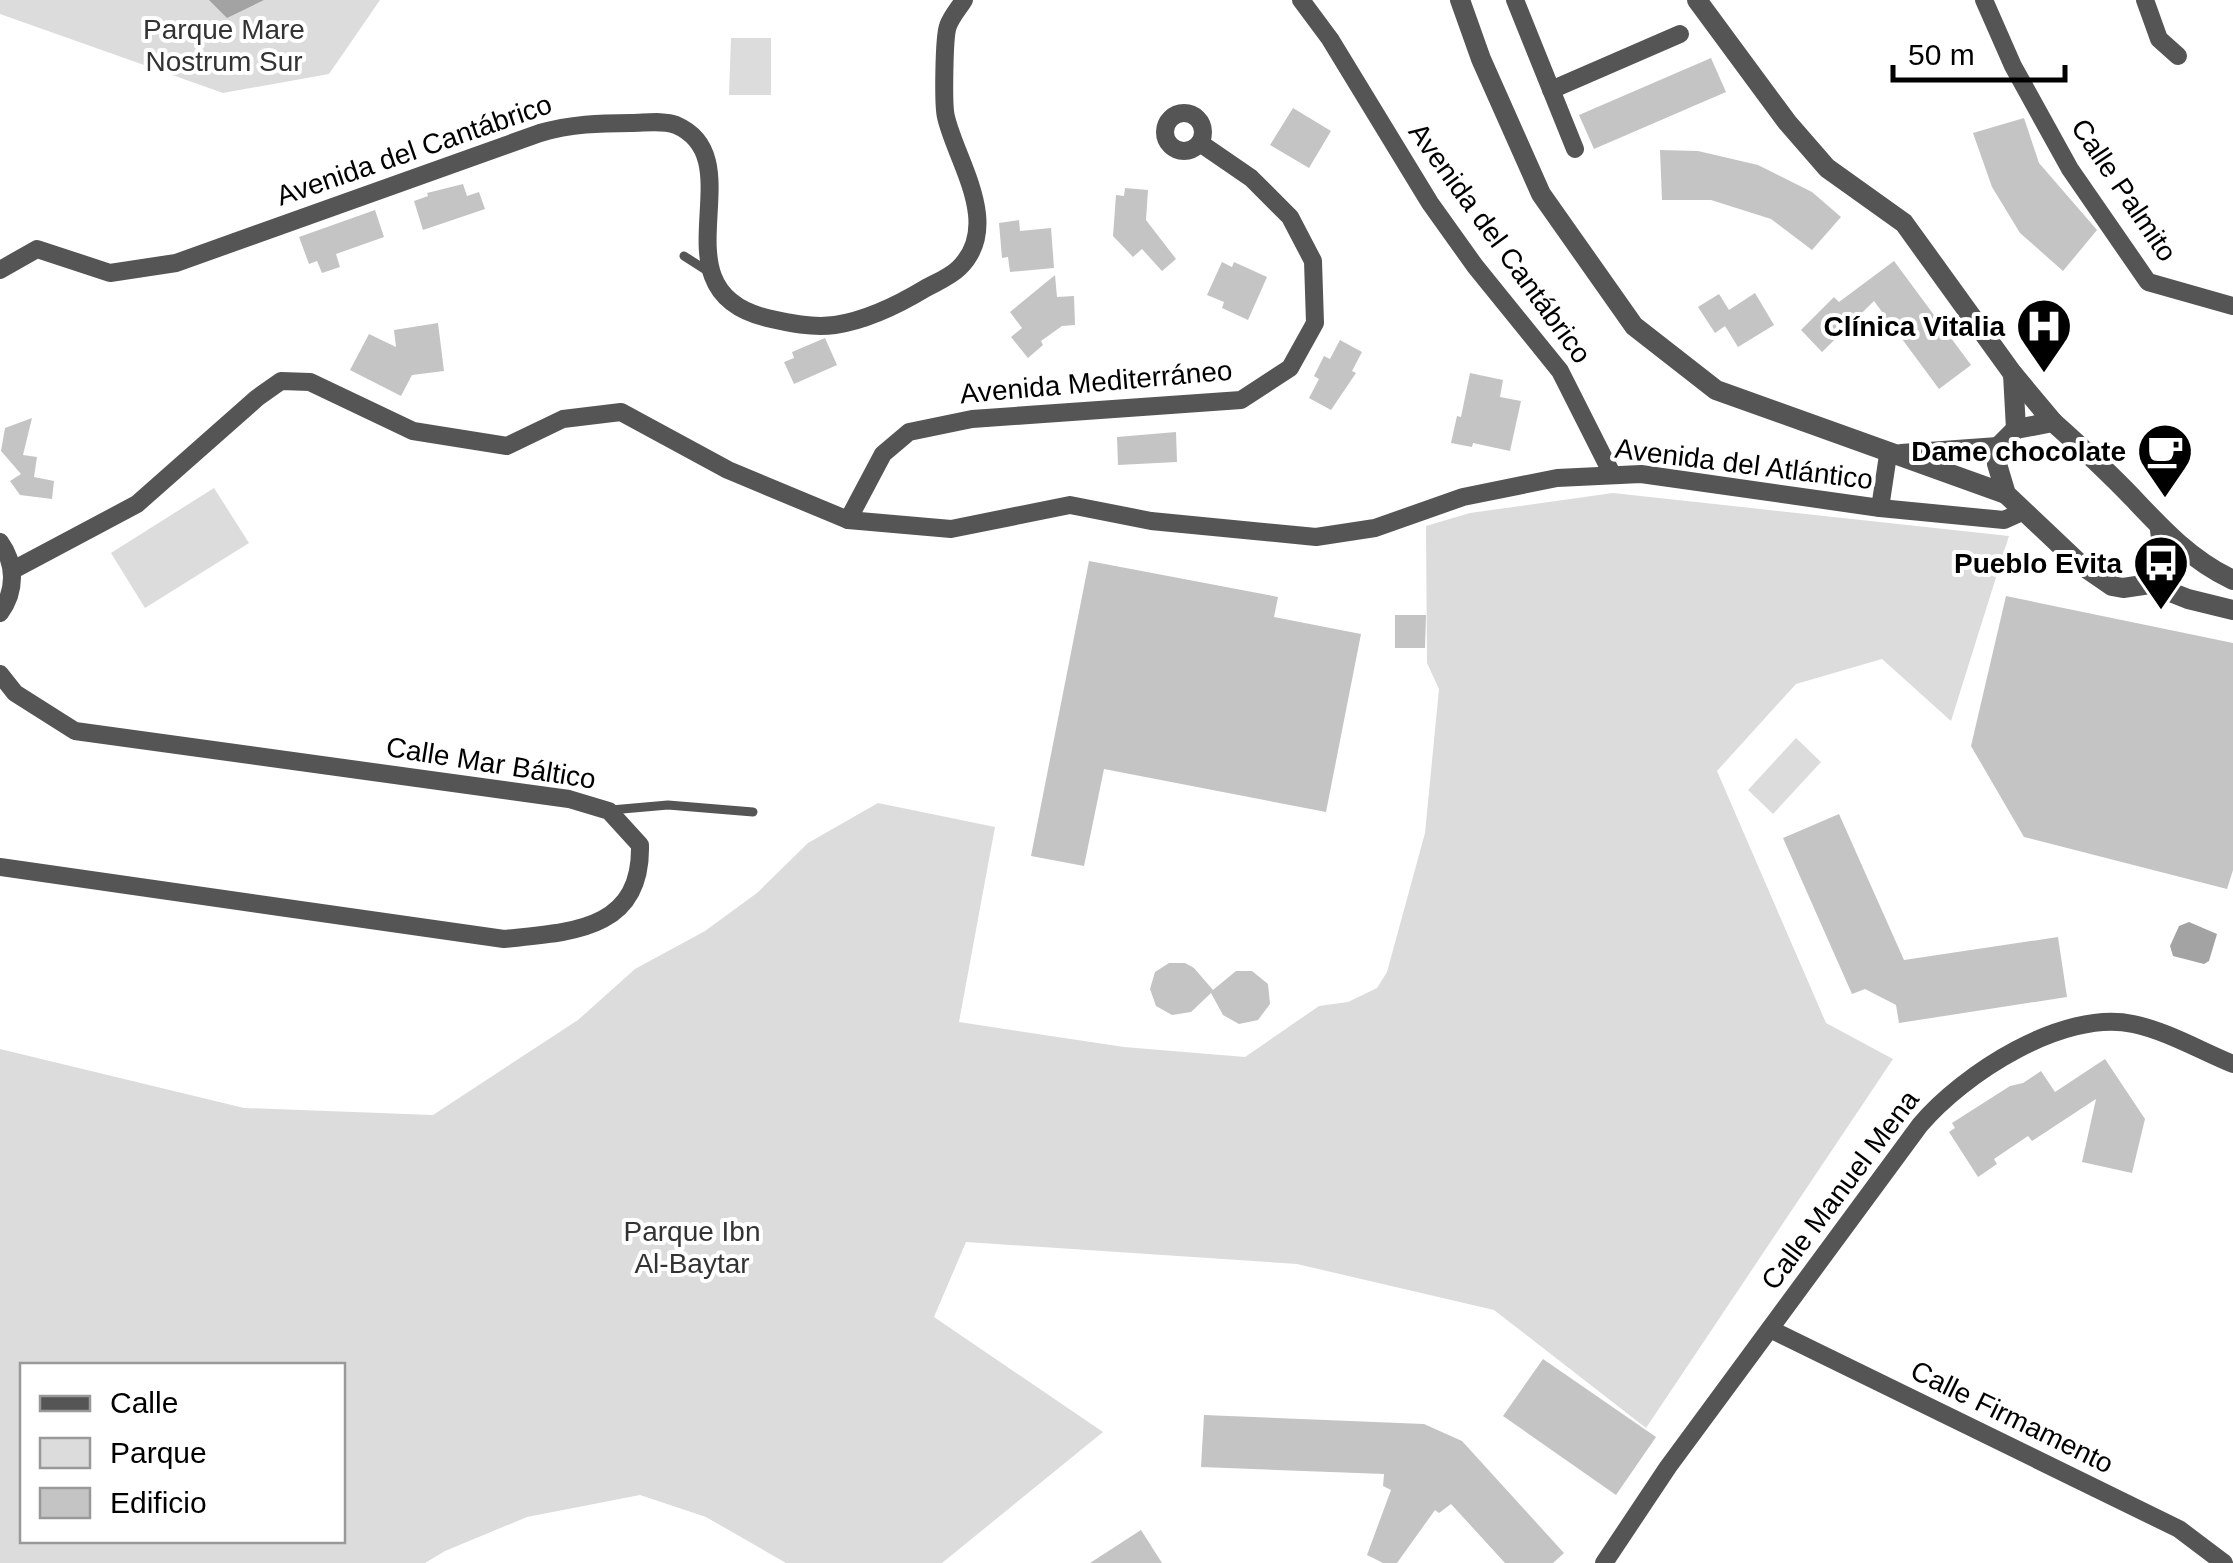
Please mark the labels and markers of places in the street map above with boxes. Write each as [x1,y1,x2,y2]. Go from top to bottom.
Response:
hospital icon: Clínica Vitalia [2014,296,2074,375]
place label: Clínica Vitalia [1823,311,2005,342]
cafe icon: Dame chocolate [2135,421,2195,500]
place label: Dame chocolate [1911,436,2126,467]
bus stop icon: Pueblo Evita [2131,533,2191,612]
place label: Pueblo Evita [1954,548,2122,579]

